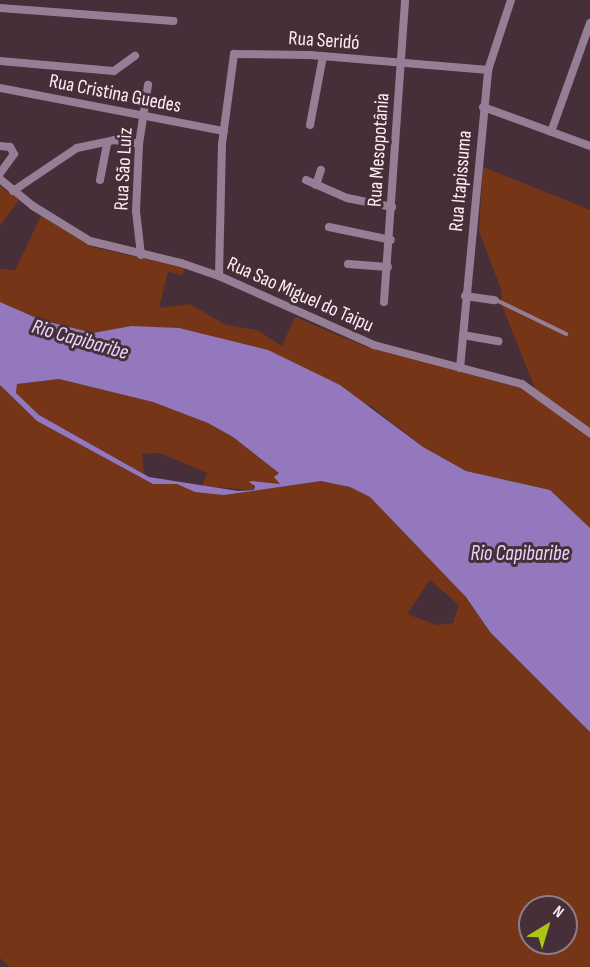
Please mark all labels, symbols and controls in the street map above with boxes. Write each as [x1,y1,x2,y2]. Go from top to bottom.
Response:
street label: Rua Seridó [288,27,360,55]
street label: Rua Cristina Guedes [47,69,183,119]
street label: Rua Mesopotânia [363,92,395,208]
street label: Rua São Luiz [110,127,138,211]
street label: Rua Itapissuma [445,130,477,232]
street label: Rua Sao Miguel do Taipu [223,252,377,338]
water label: Rio Capibaribe [29,314,131,366]
water label: Rio Capibaribe [470,541,570,567]
north arrow [518,895,578,955]
text: N [549,902,567,922]

